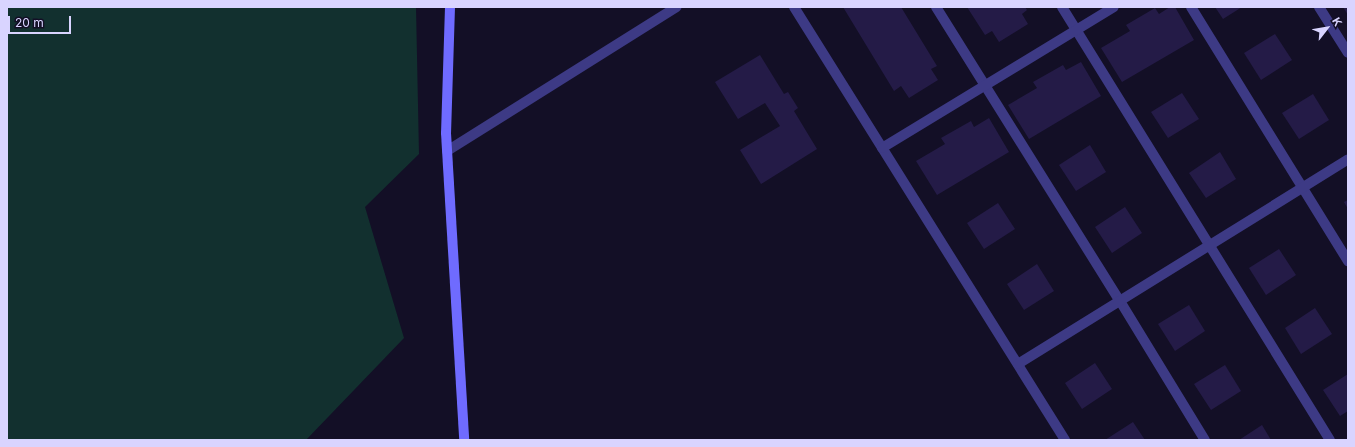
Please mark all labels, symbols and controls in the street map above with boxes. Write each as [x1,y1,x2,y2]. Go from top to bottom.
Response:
scale bar [10,8,73,34]
north arrow [1307,8,1347,48]
text: 20 m [15,15,44,30]
text: K [1329,15,1345,29]

